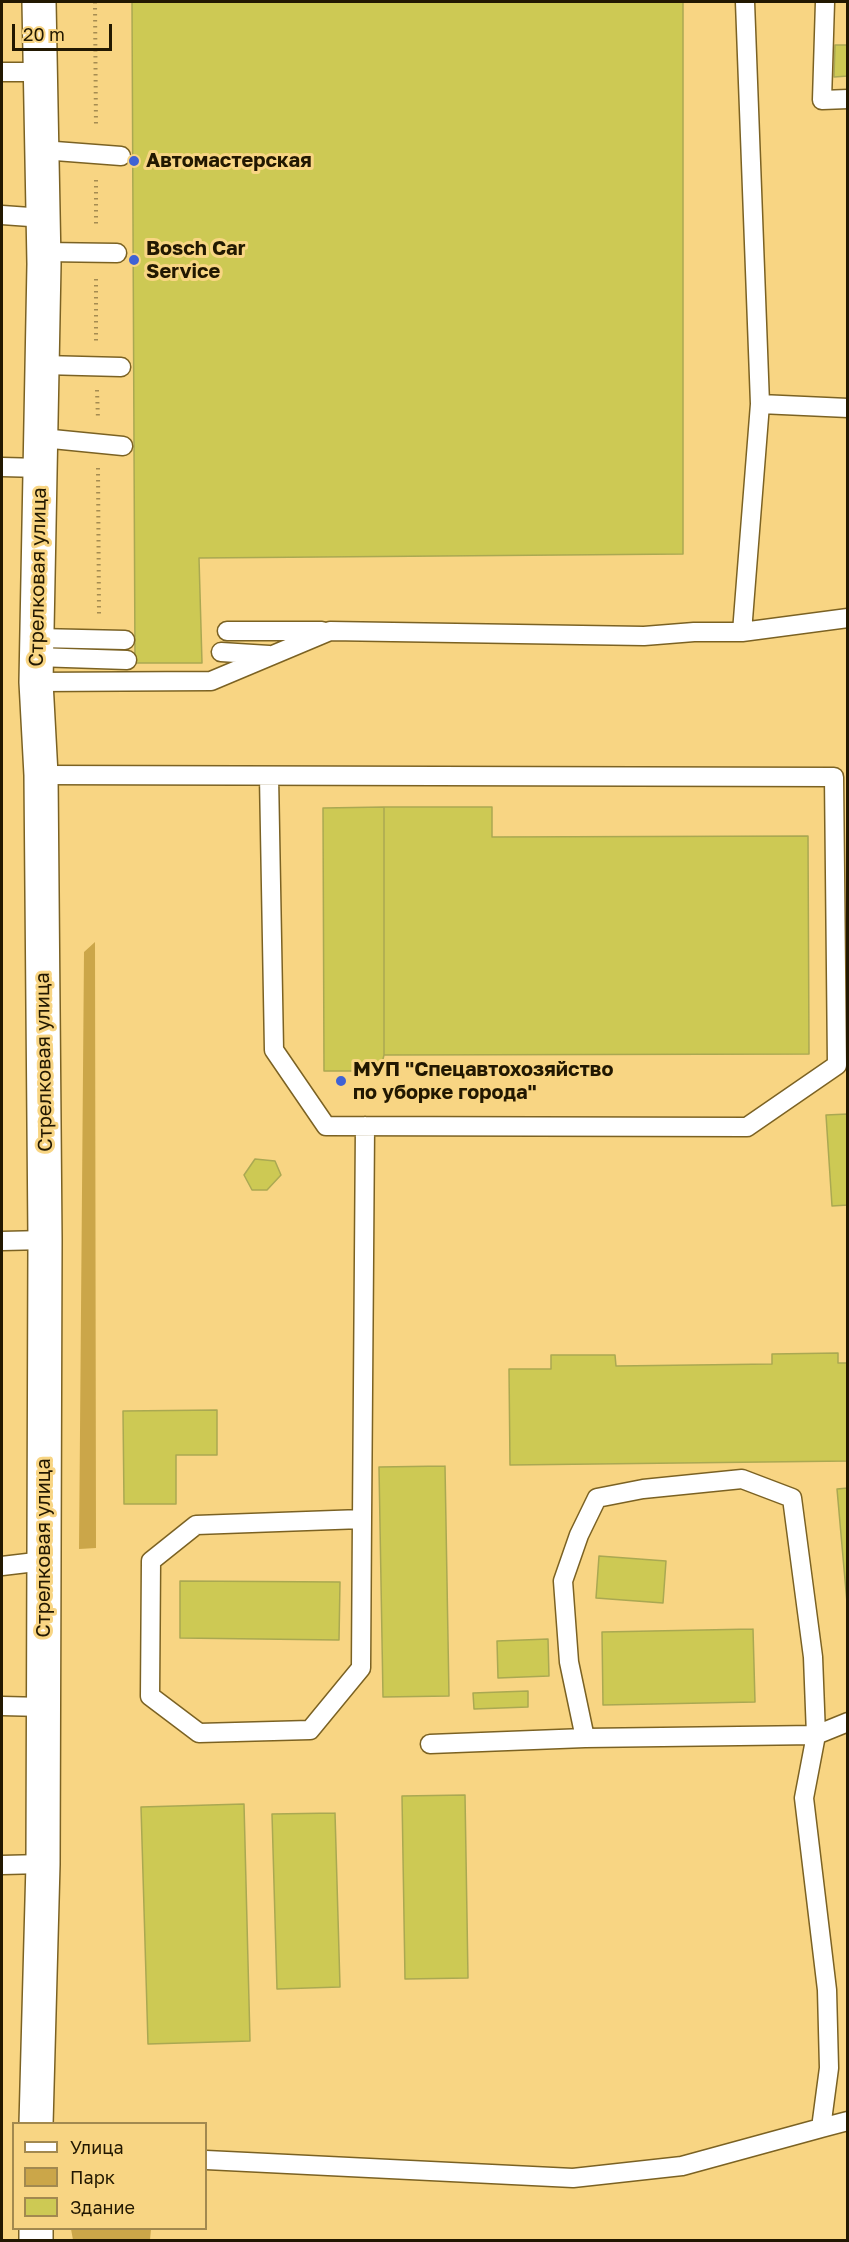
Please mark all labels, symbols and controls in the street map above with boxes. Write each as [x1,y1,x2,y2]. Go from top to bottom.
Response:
scale bar [15,12,116,50]
text: 20 m [23,23,65,45]
place label: Автомастерская [146,149,312,173]
marker: Автомастерская [127,154,141,168]
place label: Bosch Car Service [146,237,245,284]
marker: Bosch Car Service [127,253,141,267]
street label: Стрелковая улица [24,487,52,667]
street label: Стрелковая улица [30,972,58,1152]
place label: МУП "Спецавтохозяйство по уборке города" [353,1058,613,1105]
marker: МУП "Спецавтохозяйство по уборке города" [334,1074,348,1088]
street label: Стрелковая улица [32,1458,56,1638]
legend [12,2122,207,2230]
text: Улица [70,2136,124,2158]
text: Парк [70,2166,115,2188]
text: Здание [70,2196,135,2218]

